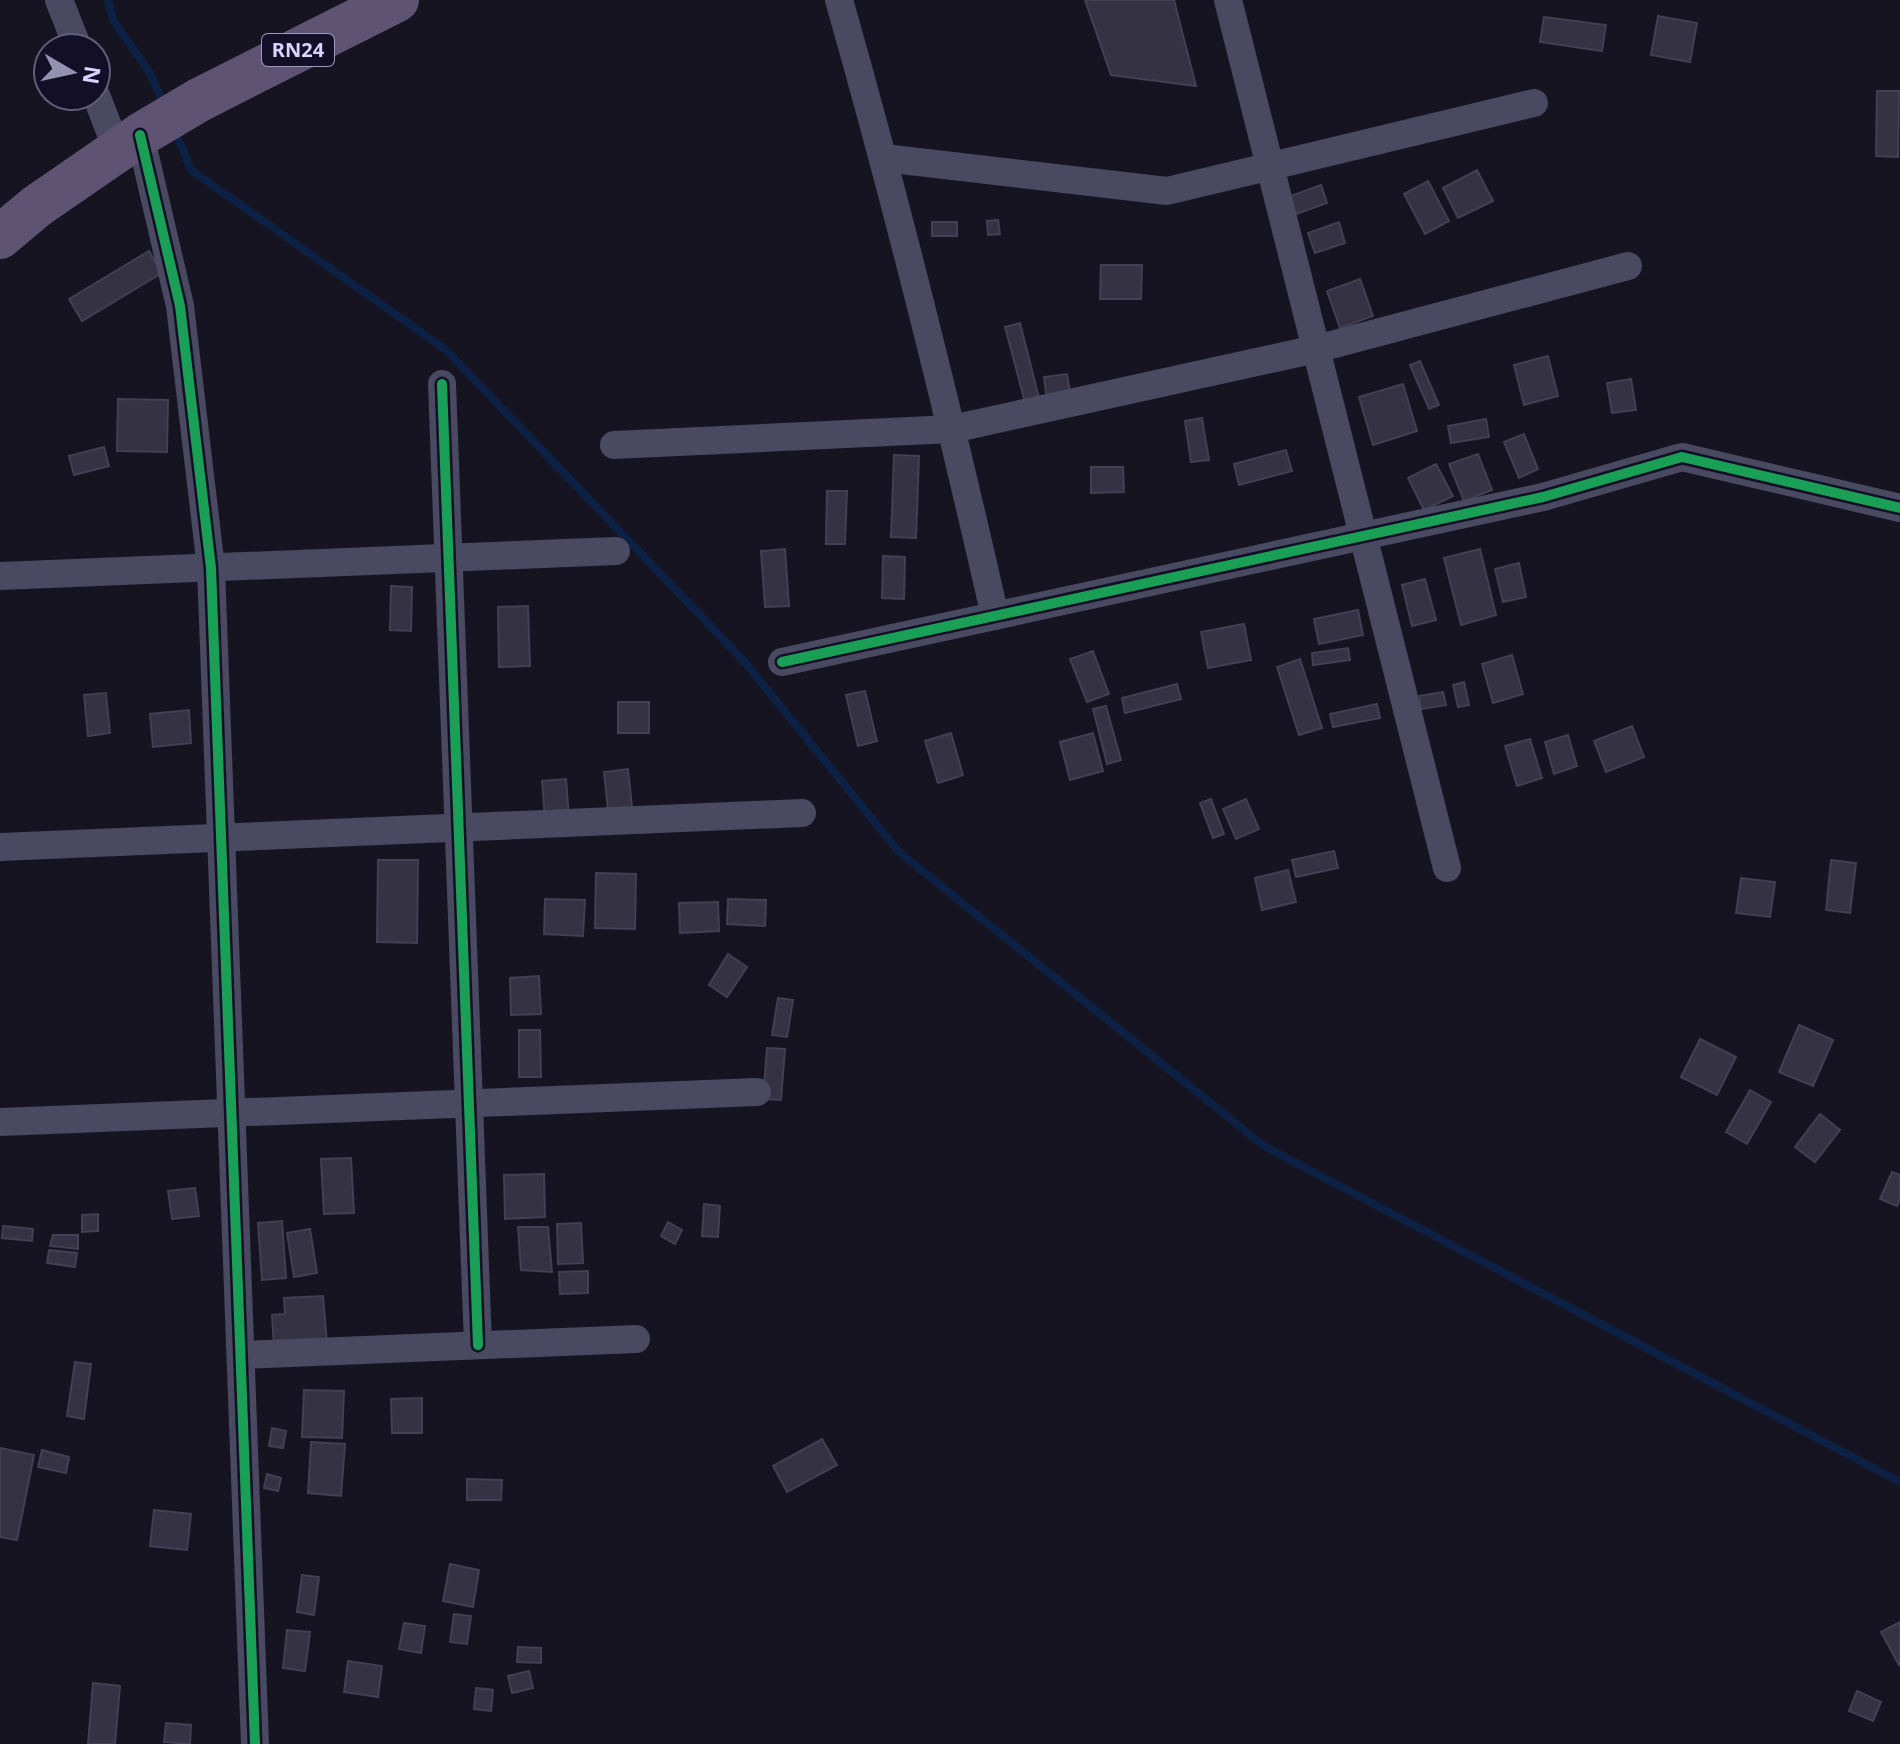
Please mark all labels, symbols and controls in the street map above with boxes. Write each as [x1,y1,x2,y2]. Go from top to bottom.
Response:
north arrow [32,32,112,112]
road number: RN24 [262,34,334,66]
text: N [77,64,109,86]

